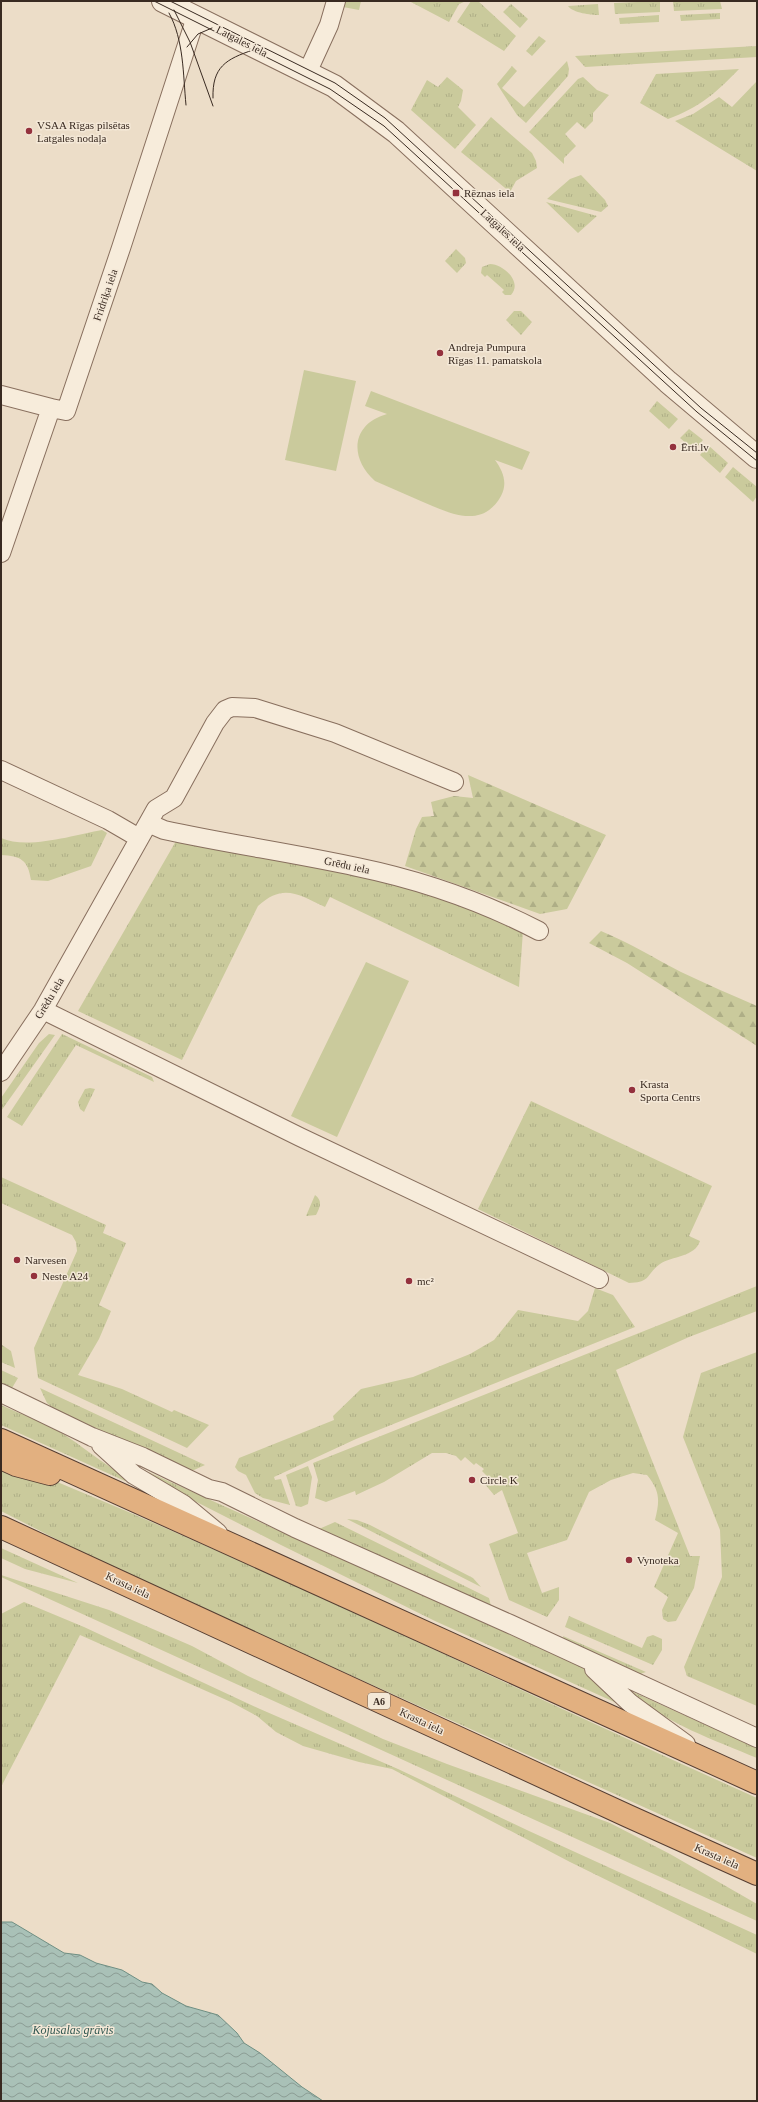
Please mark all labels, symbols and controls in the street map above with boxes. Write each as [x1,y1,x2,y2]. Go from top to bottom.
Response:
street label: Latgales iela [214,23,270,59]
place label: VSAA Rīgas pilsētas Latgales nodaļa [37,119,130,145]
marker: VSAA Rīgas pilsētas Latgales nodaļa [24,126,34,136]
place label: Rēznas iela [464,187,515,199]
marker: Rēznas iela [451,188,461,198]
street label: Latgales iela [478,207,528,254]
street label: Fridriķa iela [91,267,120,323]
place label: Andreja Pumpura Rīgas 11. pamatskola [448,341,542,366]
marker: Andreja Pumpura Rīgas 11. pamatskola [435,348,445,358]
place label: Ērti.lv [681,441,709,453]
marker: Ērti.lv [668,442,678,452]
street label: Grēdu iela [323,854,371,876]
street label: Grēdu iela [32,975,66,1021]
place label: Krasta Sporta Centrs [640,1078,700,1103]
marker: Krasta Sporta Centrs [627,1085,637,1095]
place label: Narvesen [25,1254,67,1266]
marker: Narvesen [12,1255,22,1265]
place label: Neste A24 [42,1270,89,1282]
marker: Neste A24 [29,1271,39,1281]
place label: mc² [417,1275,434,1287]
marker: mc² [404,1276,414,1286]
place label: Circle K [480,1474,518,1486]
marker: Circle K [467,1475,477,1485]
place label: Vynoteka [637,1554,679,1566]
marker: Vynoteka [624,1555,634,1565]
street label: Krasta iela [104,1570,152,1600]
road number: A6 [368,1693,390,1709]
street label: Krasta iela [398,1706,446,1736]
street label: Krasta iela [693,1841,741,1871]
water label: Kojusalas grāvis [31,2023,114,2037]

